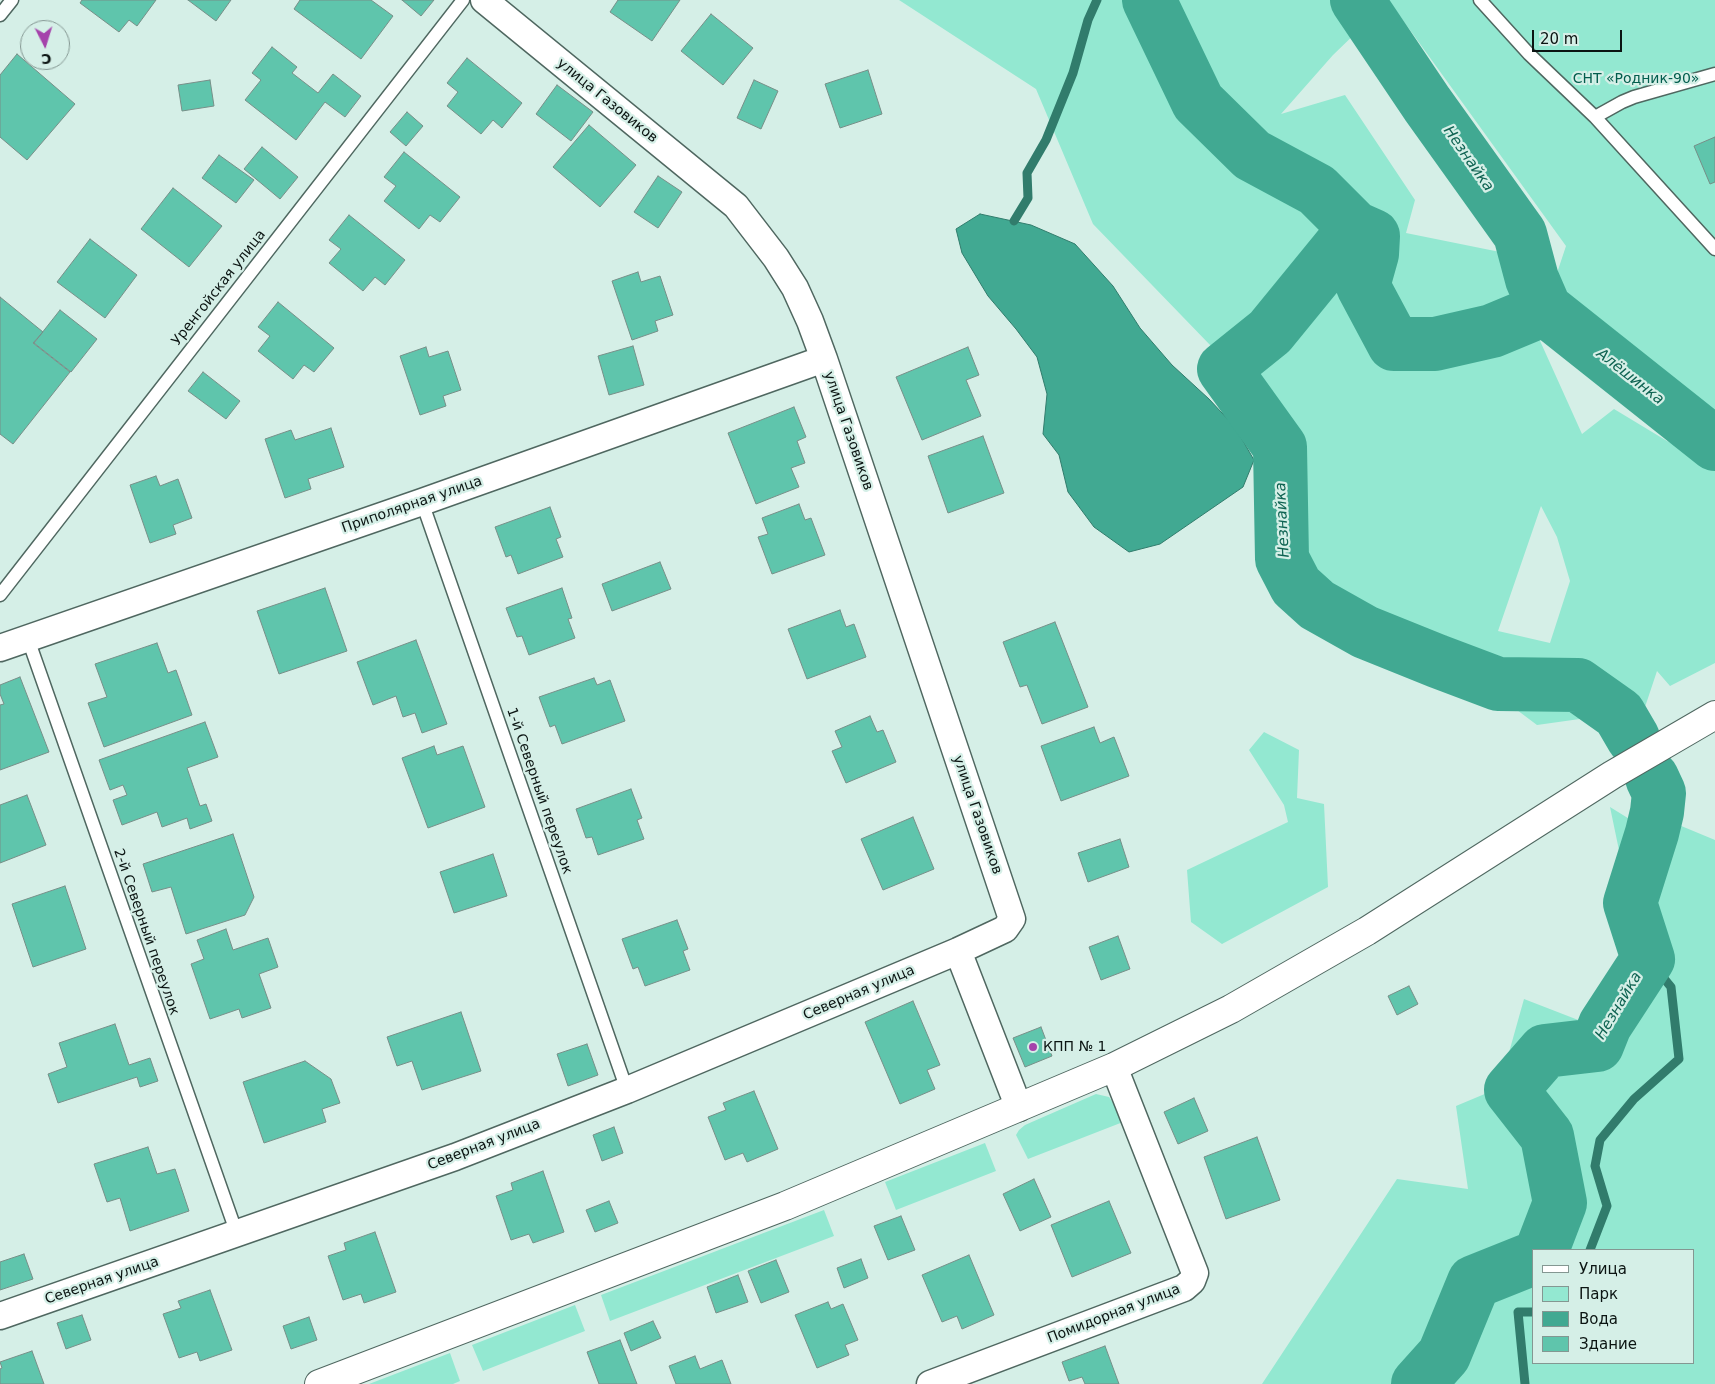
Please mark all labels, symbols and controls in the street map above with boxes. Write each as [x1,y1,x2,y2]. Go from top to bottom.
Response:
north arrow [20,20,70,70]
scale bar [1535,20,1625,52]
text: 20 m [1540,30,1578,48]
text: С [40,51,52,67]
street label: улица Газовиков [553,55,661,147]
park label: СНТ «Родник-90» [1573,71,1699,87]
water label: Незнайка [1439,123,1497,195]
street label: Уренгойская улица [169,227,269,349]
water label: Алёшинка [1593,345,1667,409]
street label: улица Газовиков [820,369,876,493]
street label: Приполярная улица [340,473,484,537]
water label: Незнайка [1272,482,1294,558]
street label: 1-й Северный переулок [503,706,575,876]
street label: улица Газовиков [949,753,1005,877]
street label: 2-й Северный переулок [110,847,182,1017]
street label: Северная улица [801,962,917,1024]
water label: Незнайка [1592,969,1646,1043]
place label: КПП № 1 [1043,1039,1106,1055]
marker: КПП № 1 [1027,1041,1039,1053]
street label: Северная улица [425,1116,543,1174]
legend [1532,1249,1695,1364]
street label: Северная улица [43,1254,161,1308]
text: Улица [1579,1260,1627,1278]
street label: Помидорная улица [1045,1281,1183,1347]
text: Парк [1579,1285,1618,1303]
text: Вода [1579,1310,1618,1328]
text: Здание [1579,1335,1637,1353]

